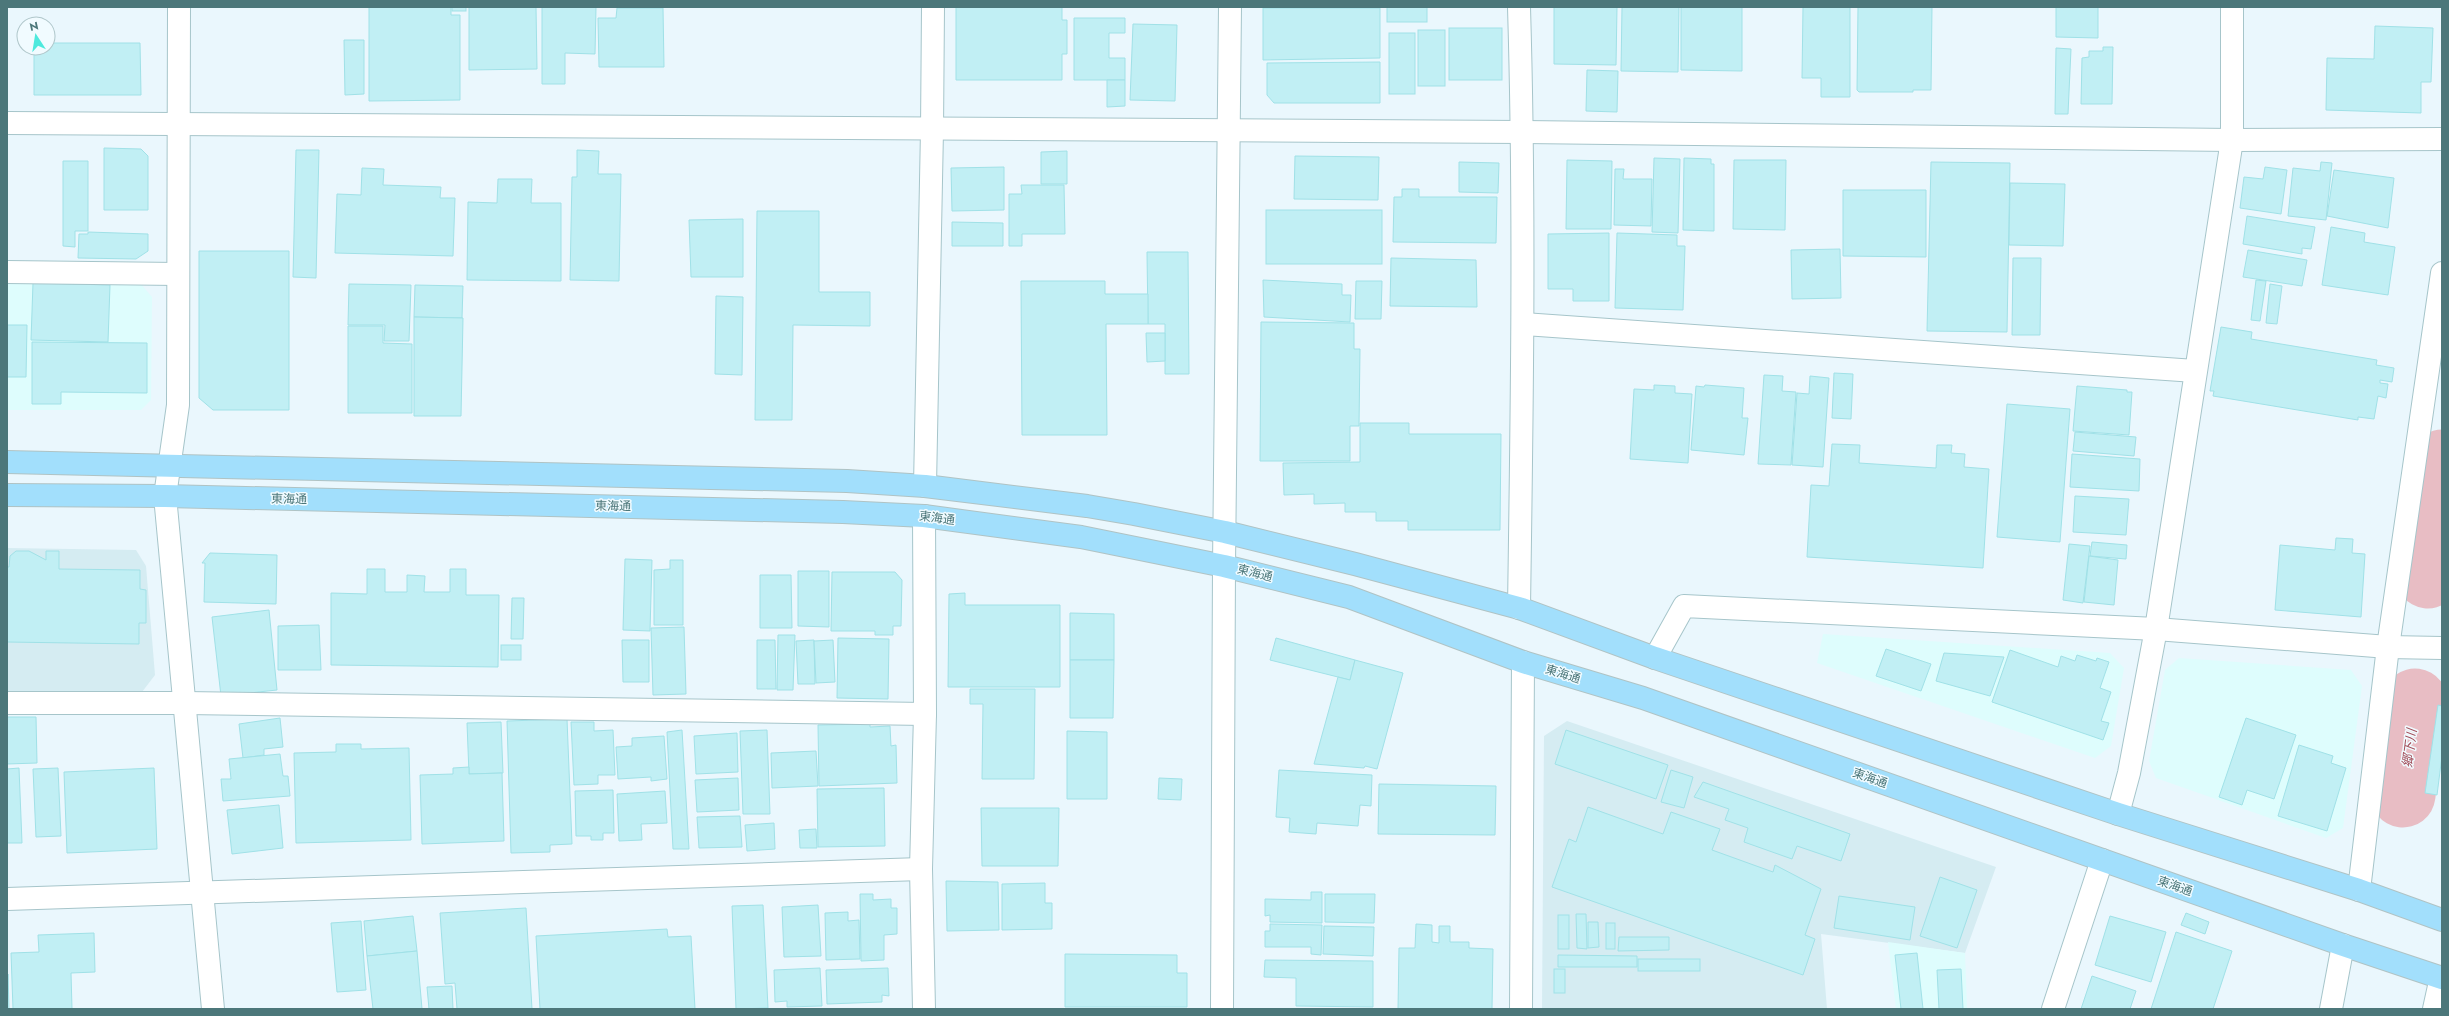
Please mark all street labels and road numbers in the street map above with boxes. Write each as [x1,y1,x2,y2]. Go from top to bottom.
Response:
street label: 東海通 [271,490,307,508]
street label: 東海通 [595,497,631,515]
street label: 東海通 [918,507,956,529]
street label: 東海通 [1235,560,1275,586]
street label: 東海通 [1543,660,1583,688]
street label: 東海通 [1850,764,1890,792]
street label: 東海通 [2155,872,2195,900]

